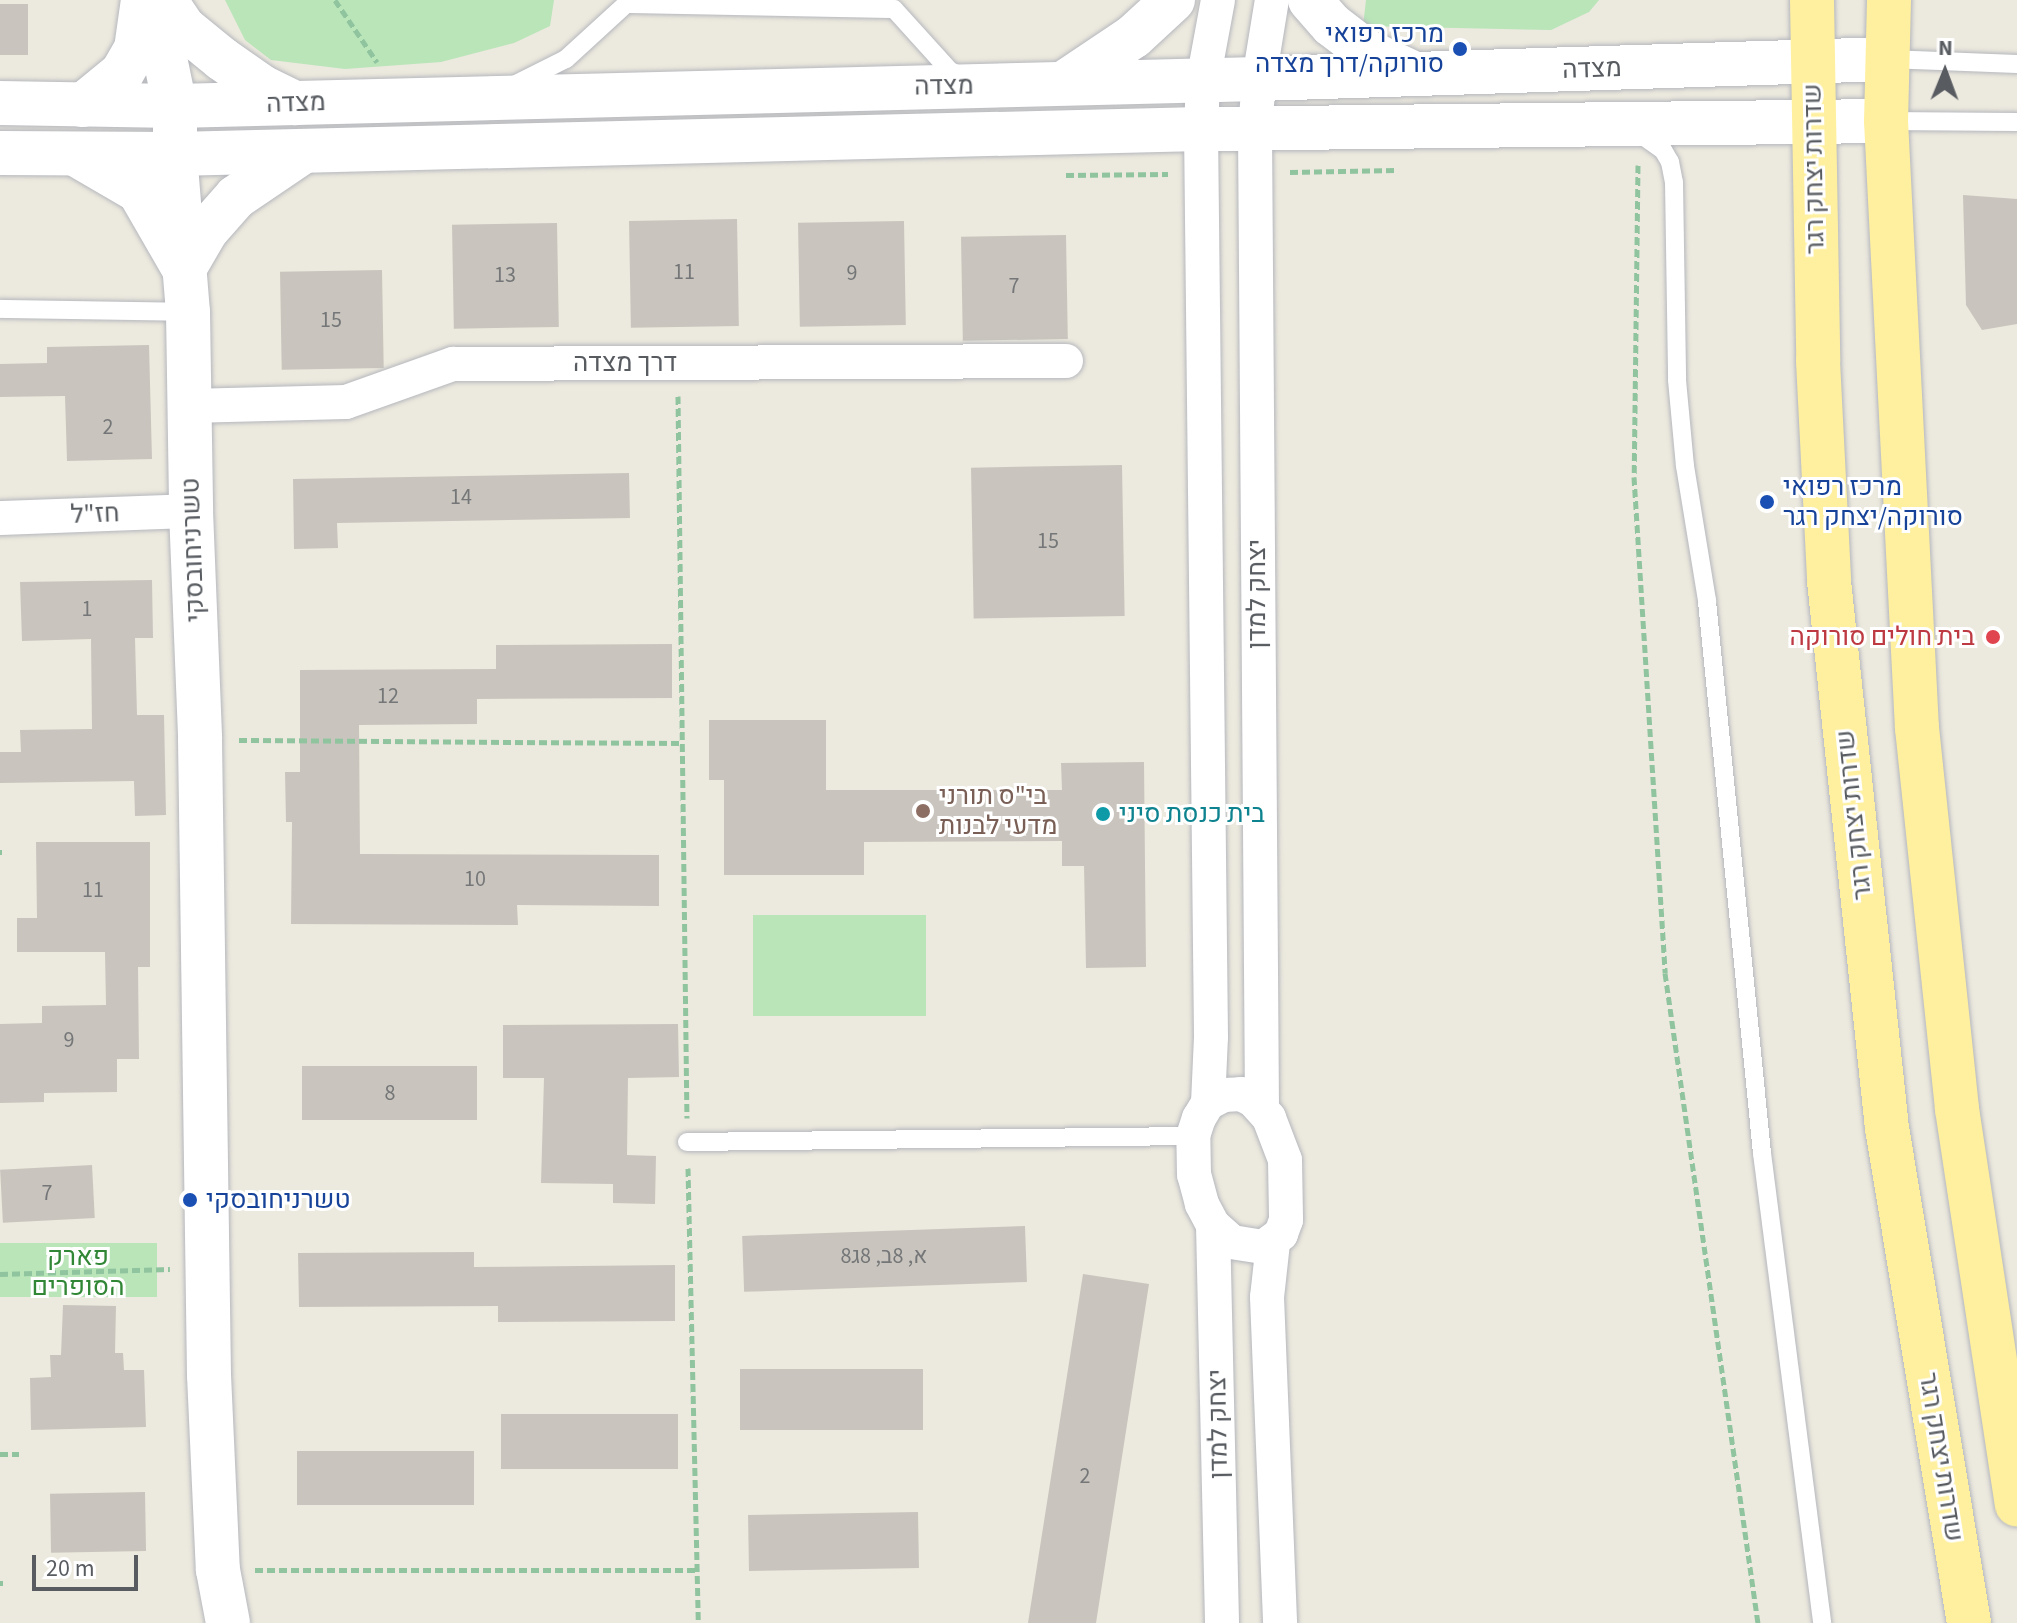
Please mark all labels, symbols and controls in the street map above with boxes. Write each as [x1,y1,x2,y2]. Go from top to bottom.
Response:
place label: מרכז רפואי סורוקה/דרך מצדה [1255,18,1444,80]
north arrow [1905,32,1985,112]
text: N [1938,32,1953,64]
marker: מרכז רפואי סורוקה/דרך מצדה [1451,40,1469,58]
street label: מצדה [1562,52,1622,86]
street label: מצדה [914,70,974,102]
street label: שדרות יצחק רגר [1797,83,1831,255]
street label: מצדה [266,86,326,120]
house number: 11 [673,260,695,286]
house number: 9 [847,261,857,287]
house number: 13 [494,263,516,289]
house number: 7 [1009,274,1019,300]
house number: 15 [320,308,342,334]
street label: דרך מצדה [573,347,677,379]
house number: 2 [103,415,113,441]
place label: מרכז רפואי סורוקה/יצחק רגר [1783,471,1963,532]
street label: טשרניחובסקי [175,477,211,623]
house number: 14 [450,485,472,511]
marker: מרכז רפואי סורוקה/יצחק רגר [1758,493,1776,511]
street label: חז"ל [70,498,120,530]
house number: 15 [1037,529,1059,555]
street label: יצחק למדן [1241,539,1273,649]
house number: 1 [82,597,92,623]
place label: בית חולים סורוקה [1790,621,1975,653]
marker: בית חולים סורוקה [1982,626,2004,648]
house number: 12 [377,684,399,710]
street label: שדרות יצחק רגר [1830,728,1878,902]
place label: בי"ס תורני מדעי לבנות [939,780,1058,842]
place label: בית כנסת סיני [1119,798,1265,830]
marker: בי"ס תורני מדעי לבנות [914,802,932,820]
marker: בית כנסת סיני [1094,805,1112,823]
house number: 10 [464,867,486,893]
house number: 11 [82,878,104,904]
house number: 9 [64,1028,74,1054]
house number: 8 [385,1081,395,1107]
house number: 7 [42,1181,52,1207]
place label: טשרניחובסקי [206,1184,350,1216]
marker: טשרניחובסקי [181,1191,199,1209]
park label: פארק הסופרים [32,1241,124,1302]
house number: 8א, 8ב, 8ג [841,1244,927,1270]
street label: יצחק למדן [1201,1369,1235,1479]
street label: שדרות יצחק רגר [1912,1370,1970,1544]
house number: 2 [1080,1464,1090,1490]
scale bar [36,1539,142,1589]
text: 20 m [46,1551,95,1586]

